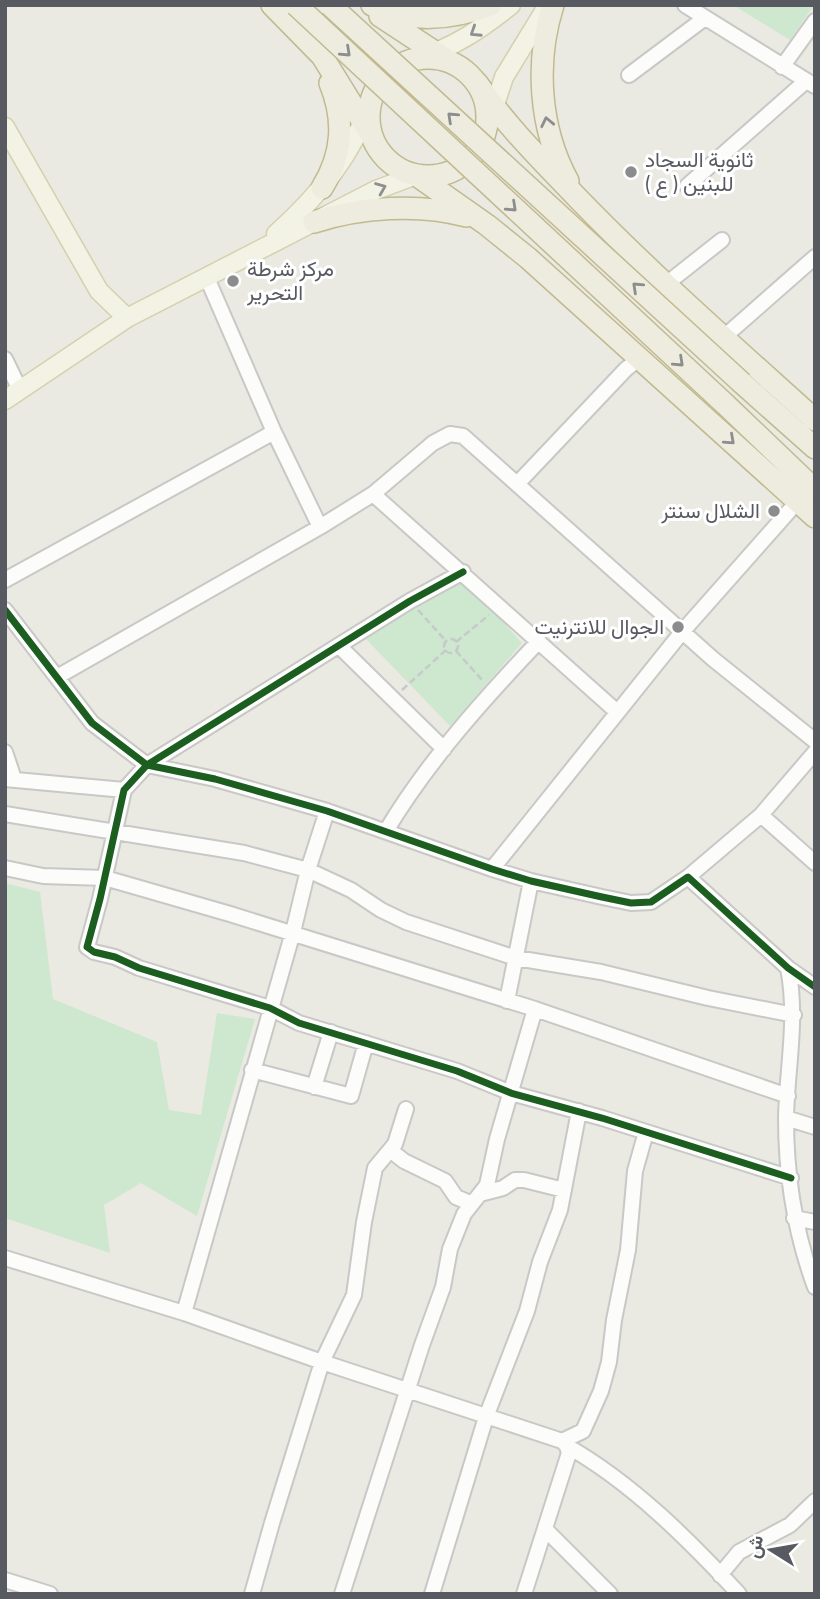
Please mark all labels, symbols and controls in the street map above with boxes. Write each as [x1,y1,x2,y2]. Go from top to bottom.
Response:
one-way arrow [470,24,483,36]
one-way arrow [338,43,351,56]
one-way arrow [447,112,460,125]
one-way arrow [541,116,556,128]
place label: ثانوية السجاد ( ع ) للبنين [645,143,753,199]
marker: ثانوية السجاد ( ع ) للبنين [623,164,639,180]
one-way arrow [375,183,387,197]
one-way arrow [504,198,517,211]
place label: مركز شرطة التحرير [246,252,334,308]
marker: مركز شرطة التحرير [225,273,241,289]
one-way arrow [632,283,645,295]
one-way arrow [671,353,684,366]
one-way arrow [722,431,735,444]
place label: الشلال سنتر [660,494,760,526]
marker: الشلال سنتر [766,503,782,519]
place label: الجوال للانترنيت [534,610,664,642]
marker: الجوال للانترنيت [670,619,686,635]
north arrow [736,1515,806,1585]
text: ش [737,1533,770,1561]

